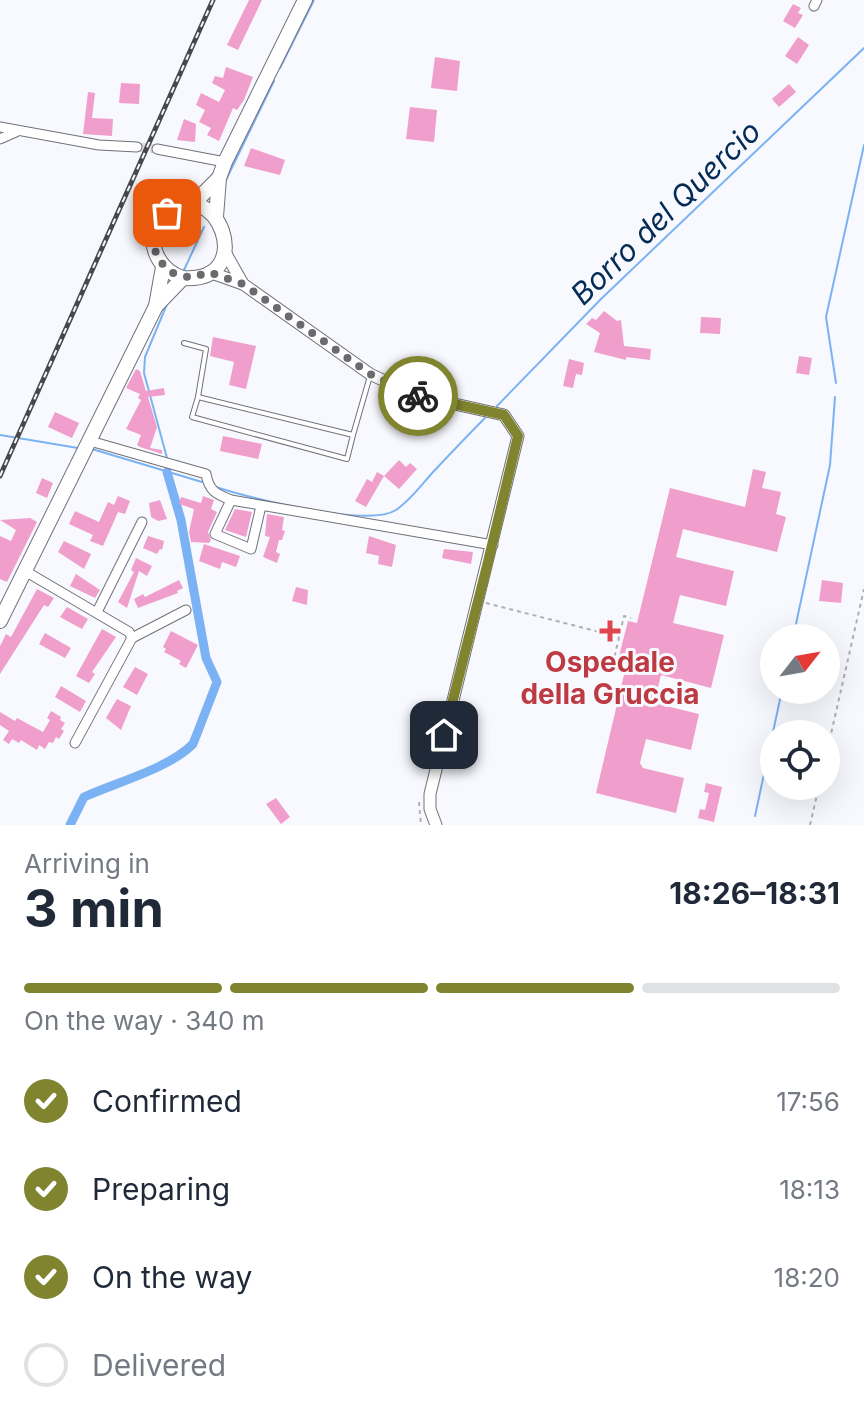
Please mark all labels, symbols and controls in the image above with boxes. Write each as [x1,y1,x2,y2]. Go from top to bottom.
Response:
water label: Borro del Quercio [563,113,767,312]
pin [133,179,201,247]
icon: bag [145,191,189,235]
courier [378,356,458,436]
icon: bike [396,374,440,418]
marker: Ospedale della Gruccia [599,620,621,642]
north arrow [760,624,840,704]
map controls [760,624,840,800]
place label: Ospedale della Gruccia [520,645,700,711]
pin [410,701,478,769]
icon: home [422,713,466,757]
button: locate [760,720,840,800]
text: Arriving in [24,848,150,879]
text: 18:26–18:31 [669,875,840,911]
text: 3 min [24,877,164,940]
text: On the way · 340 m [24,1005,264,1036]
icon: check [24,1079,68,1123]
text: Confirmed [92,1083,242,1119]
text: 17:56 [776,1086,840,1117]
icon: check [24,1167,68,1211]
text: Preparing [92,1171,230,1207]
text: 18:13 [779,1174,840,1205]
icon: check [24,1255,68,1299]
text: On the way [92,1259,252,1295]
text: 18:20 [774,1262,840,1293]
text: Delivered [92,1347,226,1383]

